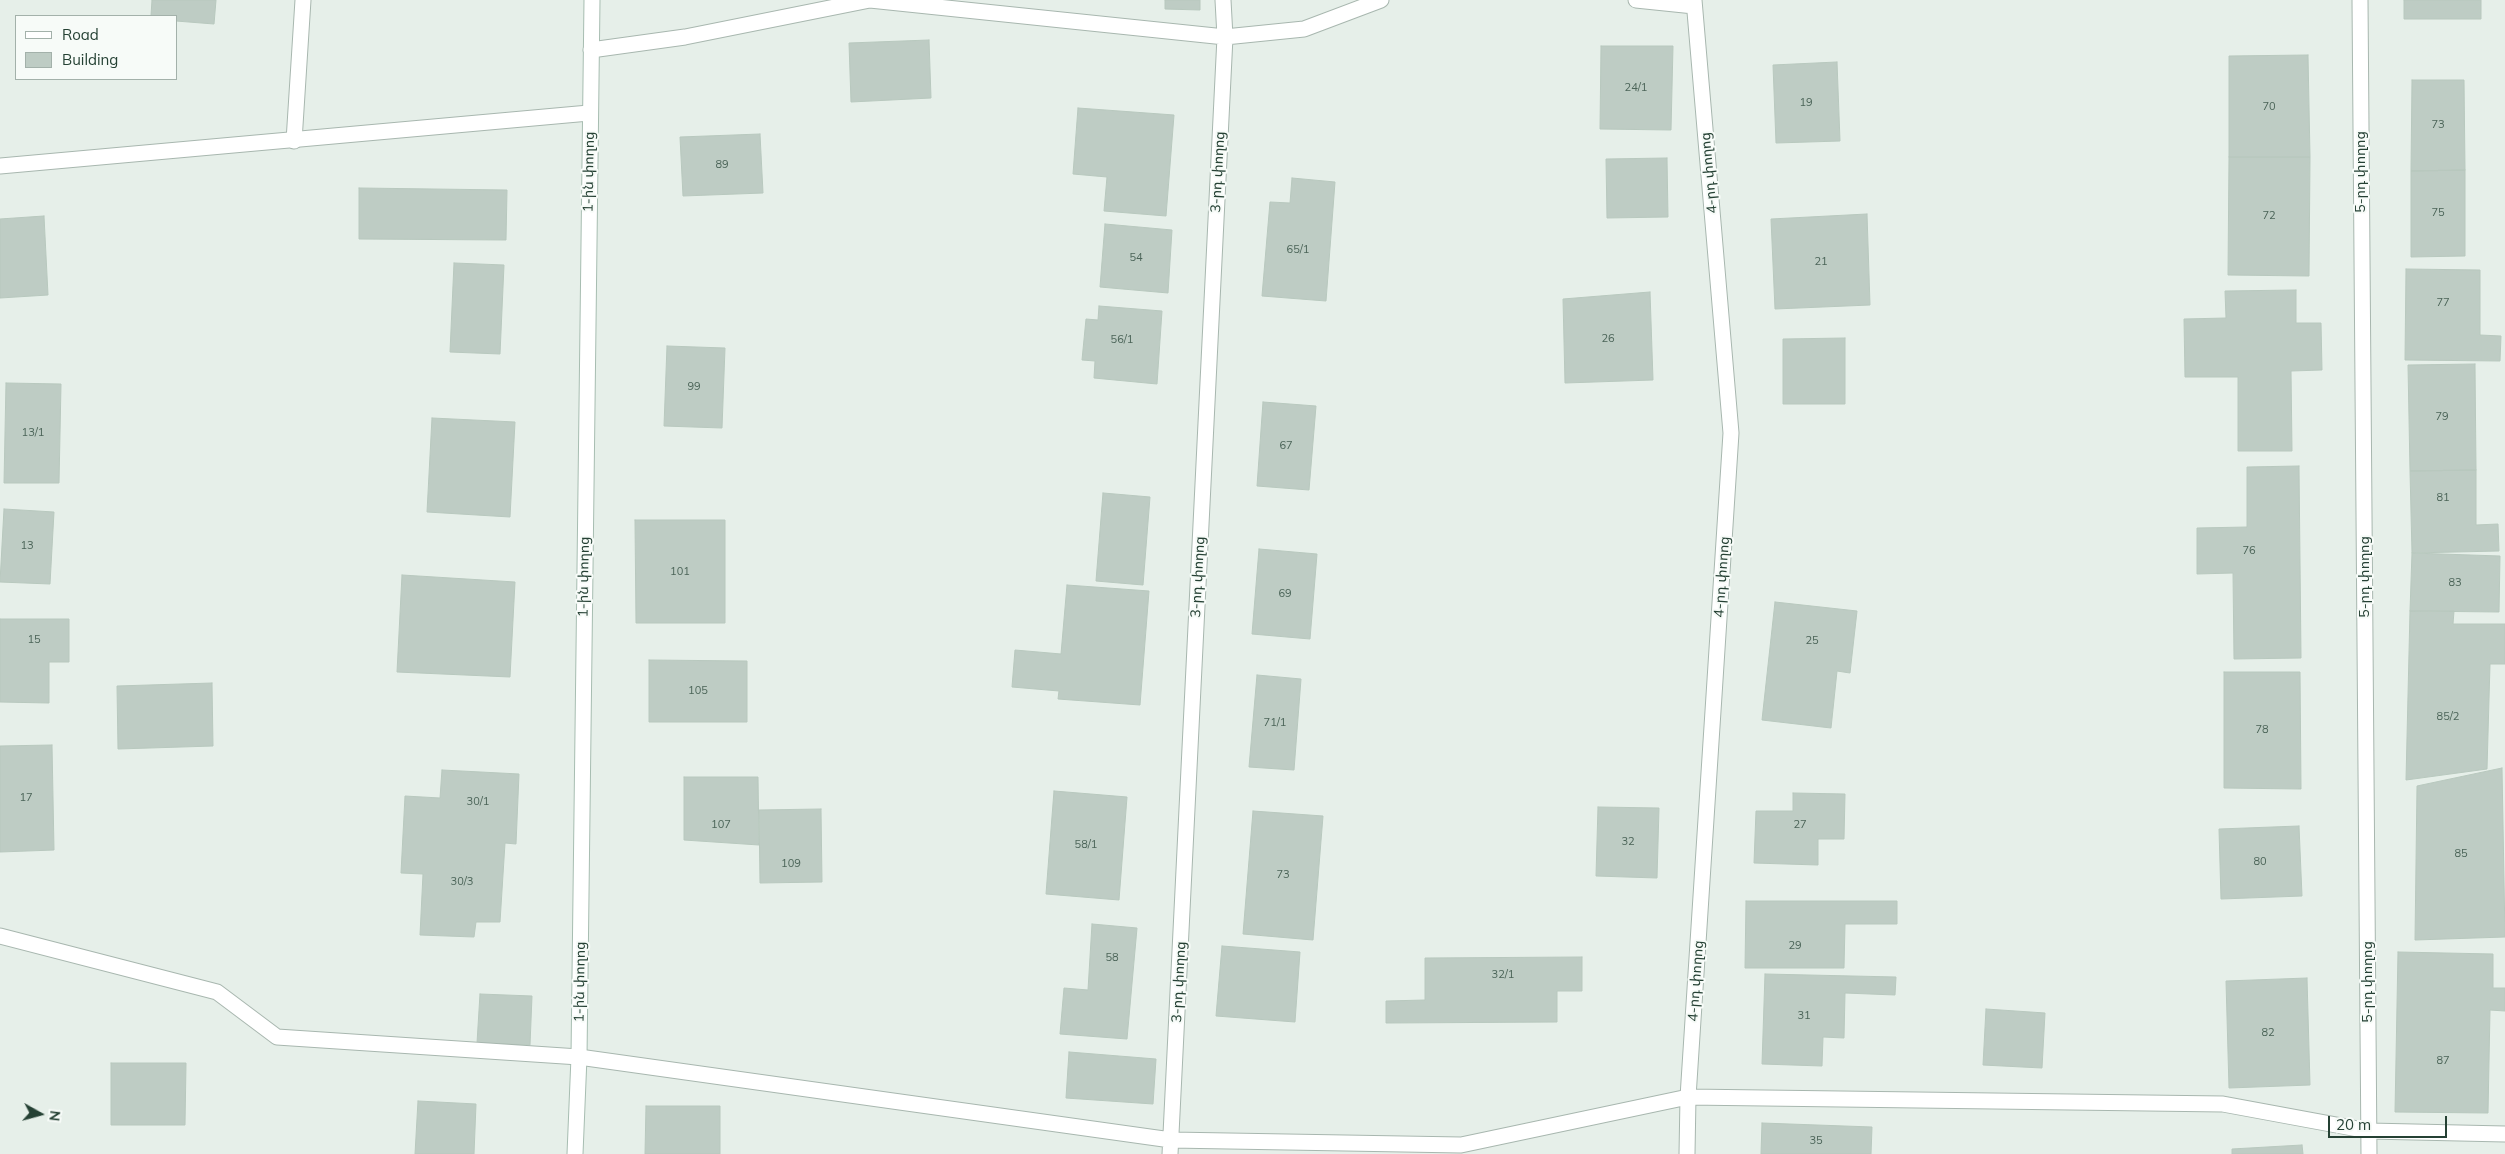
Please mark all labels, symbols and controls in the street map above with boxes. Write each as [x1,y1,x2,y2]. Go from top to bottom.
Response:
legend [15,15,178,80]
text: Road [62,25,99,44]
text: Building [62,50,118,69]
house number: 24/1 [1625,81,1647,95]
house number: 19 [1799,96,1813,110]
house number: 70 [2262,100,2276,114]
house number: 73 [2431,118,2445,132]
street label: 1-ին փողոց [580,131,598,213]
street label: 3-րդ փողոց [1207,131,1229,213]
street label: 5-րդ փողոց [2353,131,2369,213]
street label: 4-րդ փողոց [1697,132,1721,214]
house number: 89 [715,158,729,172]
house number: 75 [2431,206,2445,220]
house number: 72 [2262,209,2276,223]
house number: 65/1 [1287,243,1309,257]
house number: 54 [1129,251,1143,265]
house number: 21 [1814,255,1828,269]
house number: 77 [2436,296,2450,310]
house number: 26 [1601,332,1615,346]
house number: 56/1 [1111,333,1133,347]
house number: 99 [687,380,701,394]
house number: 79 [2435,410,2449,424]
house number: 13/1 [22,426,44,440]
house number: 67 [1279,439,1293,453]
house number: 81 [2436,491,2450,505]
street label: 1-ին փողոց [575,536,593,618]
street label: 3-րդ փողոց [1187,536,1209,618]
street label: 4-րդ փողոց [1711,536,1733,618]
street label: 5-րդ փողոց [2357,536,2373,618]
house number: 13 [20,539,34,553]
house number: 76 [2242,544,2256,558]
house number: 101 [670,565,690,579]
house number: 83 [2448,576,2462,590]
house number: 69 [1278,587,1292,601]
house number: 15 [27,633,41,647]
house number: 25 [1805,634,1819,648]
house number: 105 [688,684,708,698]
house number: 85/2 [2437,710,2459,724]
house number: 71/1 [1264,716,1286,730]
house number: 78 [2255,723,2269,737]
house number: 17 [19,791,33,805]
house number: 30/1 [467,795,489,809]
house number: 107 [711,818,731,832]
house number: 27 [1793,818,1807,832]
house number: 32 [1621,835,1635,849]
house number: 58/1 [1075,838,1097,852]
house number: 85 [2454,847,2468,861]
house number: 80 [2253,855,2267,869]
house number: 109 [781,857,801,871]
house number: 73 [1276,868,1290,882]
house number: 30/3 [451,875,473,889]
house number: 29 [1788,939,1802,953]
street label: 4-րդ փողոց [1685,940,1707,1022]
street label: 1-ին փողոց [571,941,589,1023]
street label: 3-րդ փողոց [1168,941,1190,1023]
street label: 5-րդ փողոց [2360,941,2376,1023]
house number: 58 [1105,951,1119,965]
house number: 32/1 [1492,968,1514,982]
house number: 31 [1797,1009,1811,1023]
house number: 82 [2261,1026,2275,1040]
house number: 87 [2436,1054,2450,1068]
north arrow [15,1089,65,1139]
scale bar [2330,1106,2449,1138]
text: N [45,1109,64,1122]
text: 20 m [2336,1115,2371,1134]
house number: 35 [1809,1134,1823,1148]

